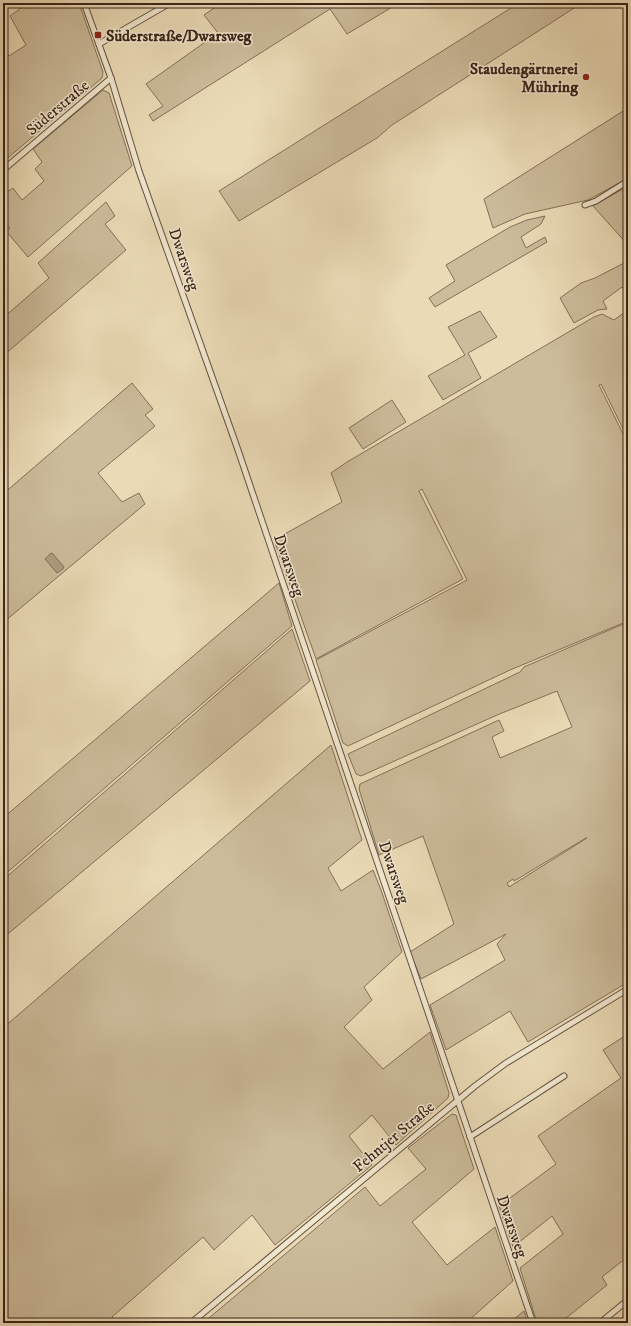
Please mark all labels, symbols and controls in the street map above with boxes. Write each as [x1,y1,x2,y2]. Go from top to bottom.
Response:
place label: Süderstraße/Dwarsweg [106,26,253,46]
marker: Süderstraße/Dwarsweg [93,30,103,40]
place label: Staudengärtnerei Mühring [470,59,579,97]
marker: Staudengärtnerei Mühring [581,72,591,82]
street label: Süderstraße [22,75,94,140]
street label: Dwarsweg [164,225,204,293]
street label: Dwarsweg [269,531,309,599]
street label: Dwarsweg [374,838,414,906]
street label: Fehntjer Straße [349,1097,439,1177]
street label: Dwarsweg [492,1192,532,1260]

